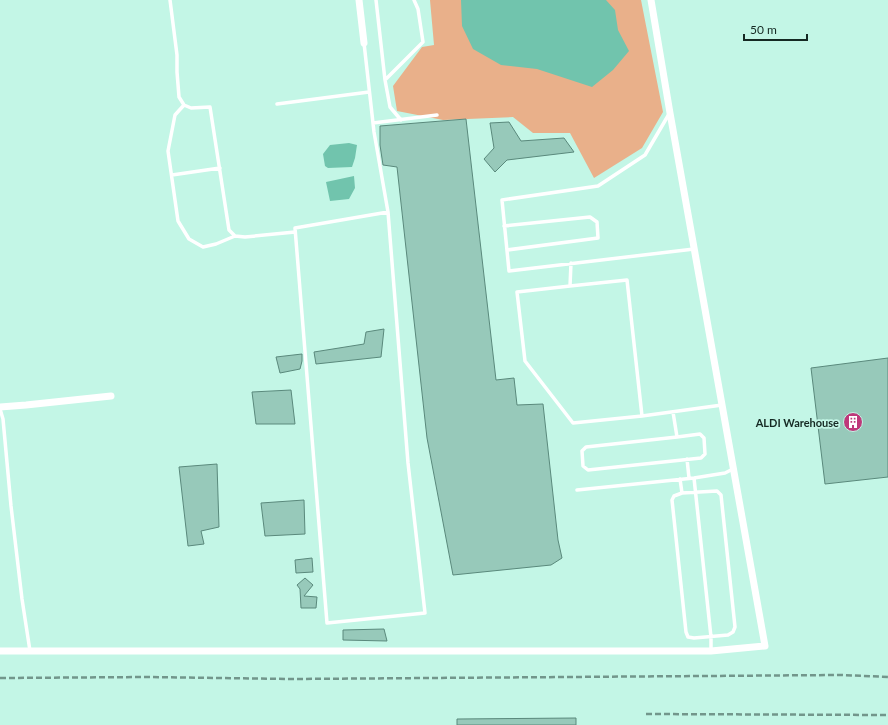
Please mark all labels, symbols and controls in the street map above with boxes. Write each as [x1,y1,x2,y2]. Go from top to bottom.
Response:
scale bar [744,16,807,42]
text: 50 m [750,22,777,37]
building icon: ALDI Warehouse [842,411,864,433]
place label: ALDI Warehouse [755,416,839,429]

